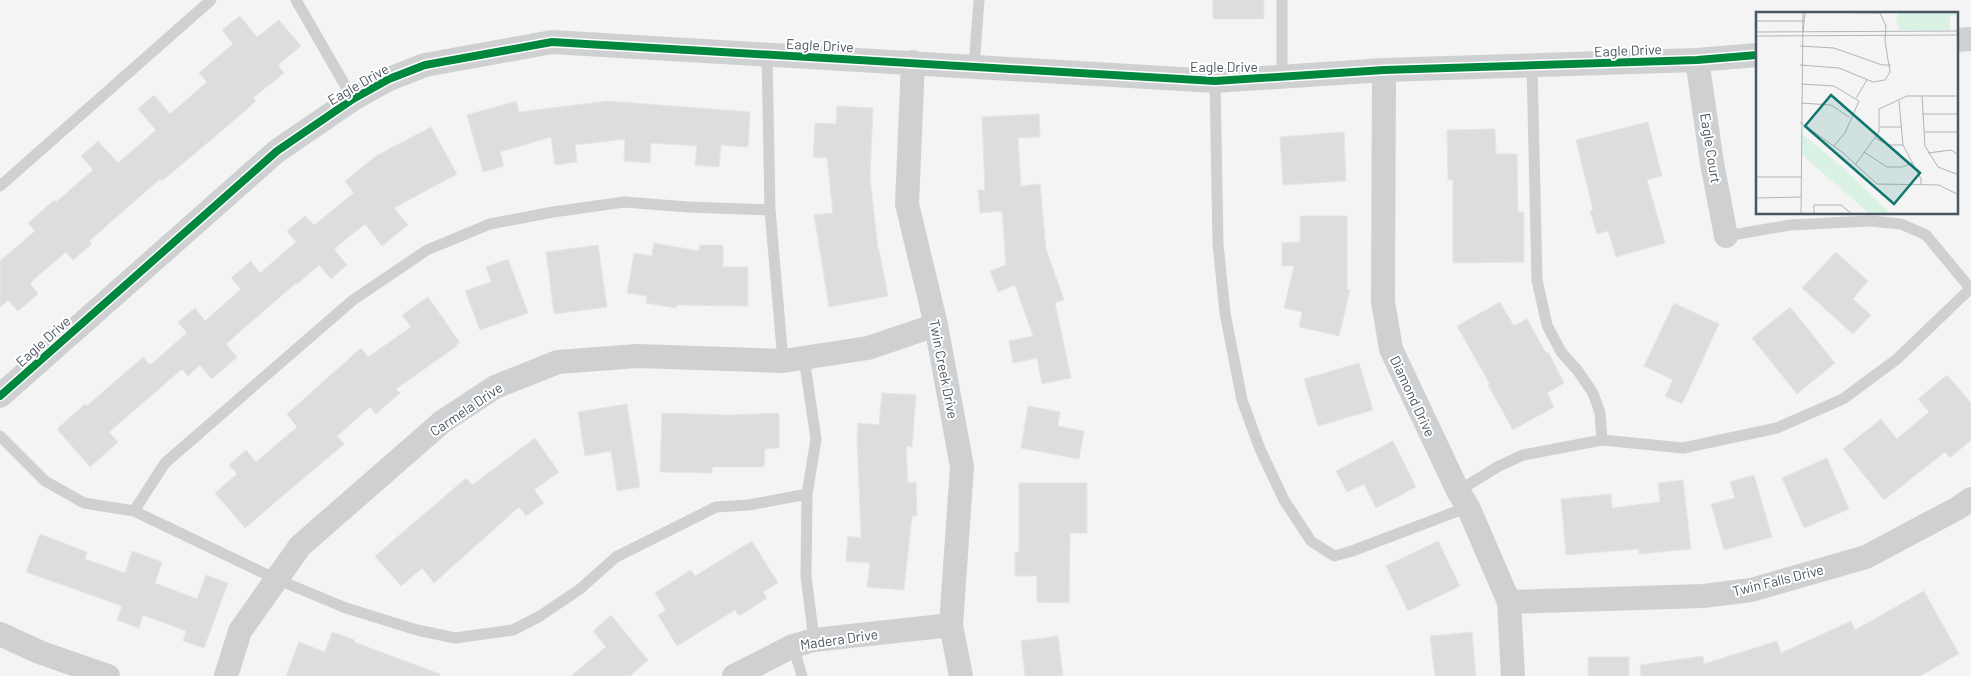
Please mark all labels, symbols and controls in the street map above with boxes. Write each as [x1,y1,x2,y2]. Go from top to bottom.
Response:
inset map [1756,12,1958,215]
street label: Eagle Drive [786,35,854,55]
street label: Eagle Drive [1594,40,1662,60]
street label: Eagle Drive [1190,58,1258,75]
street label: Eagle Drive [324,60,392,108]
street label: Eagle Court [1697,112,1725,184]
street label: Eagle Drive [12,312,74,370]
street label: Twin Creek Drive [926,318,962,420]
street label: Diamond Drive [1387,353,1439,439]
street label: Carmela Drive [426,378,506,440]
street label: Twin Falls Drive [1731,560,1825,600]
street label: Madera Drive [799,625,879,653]

